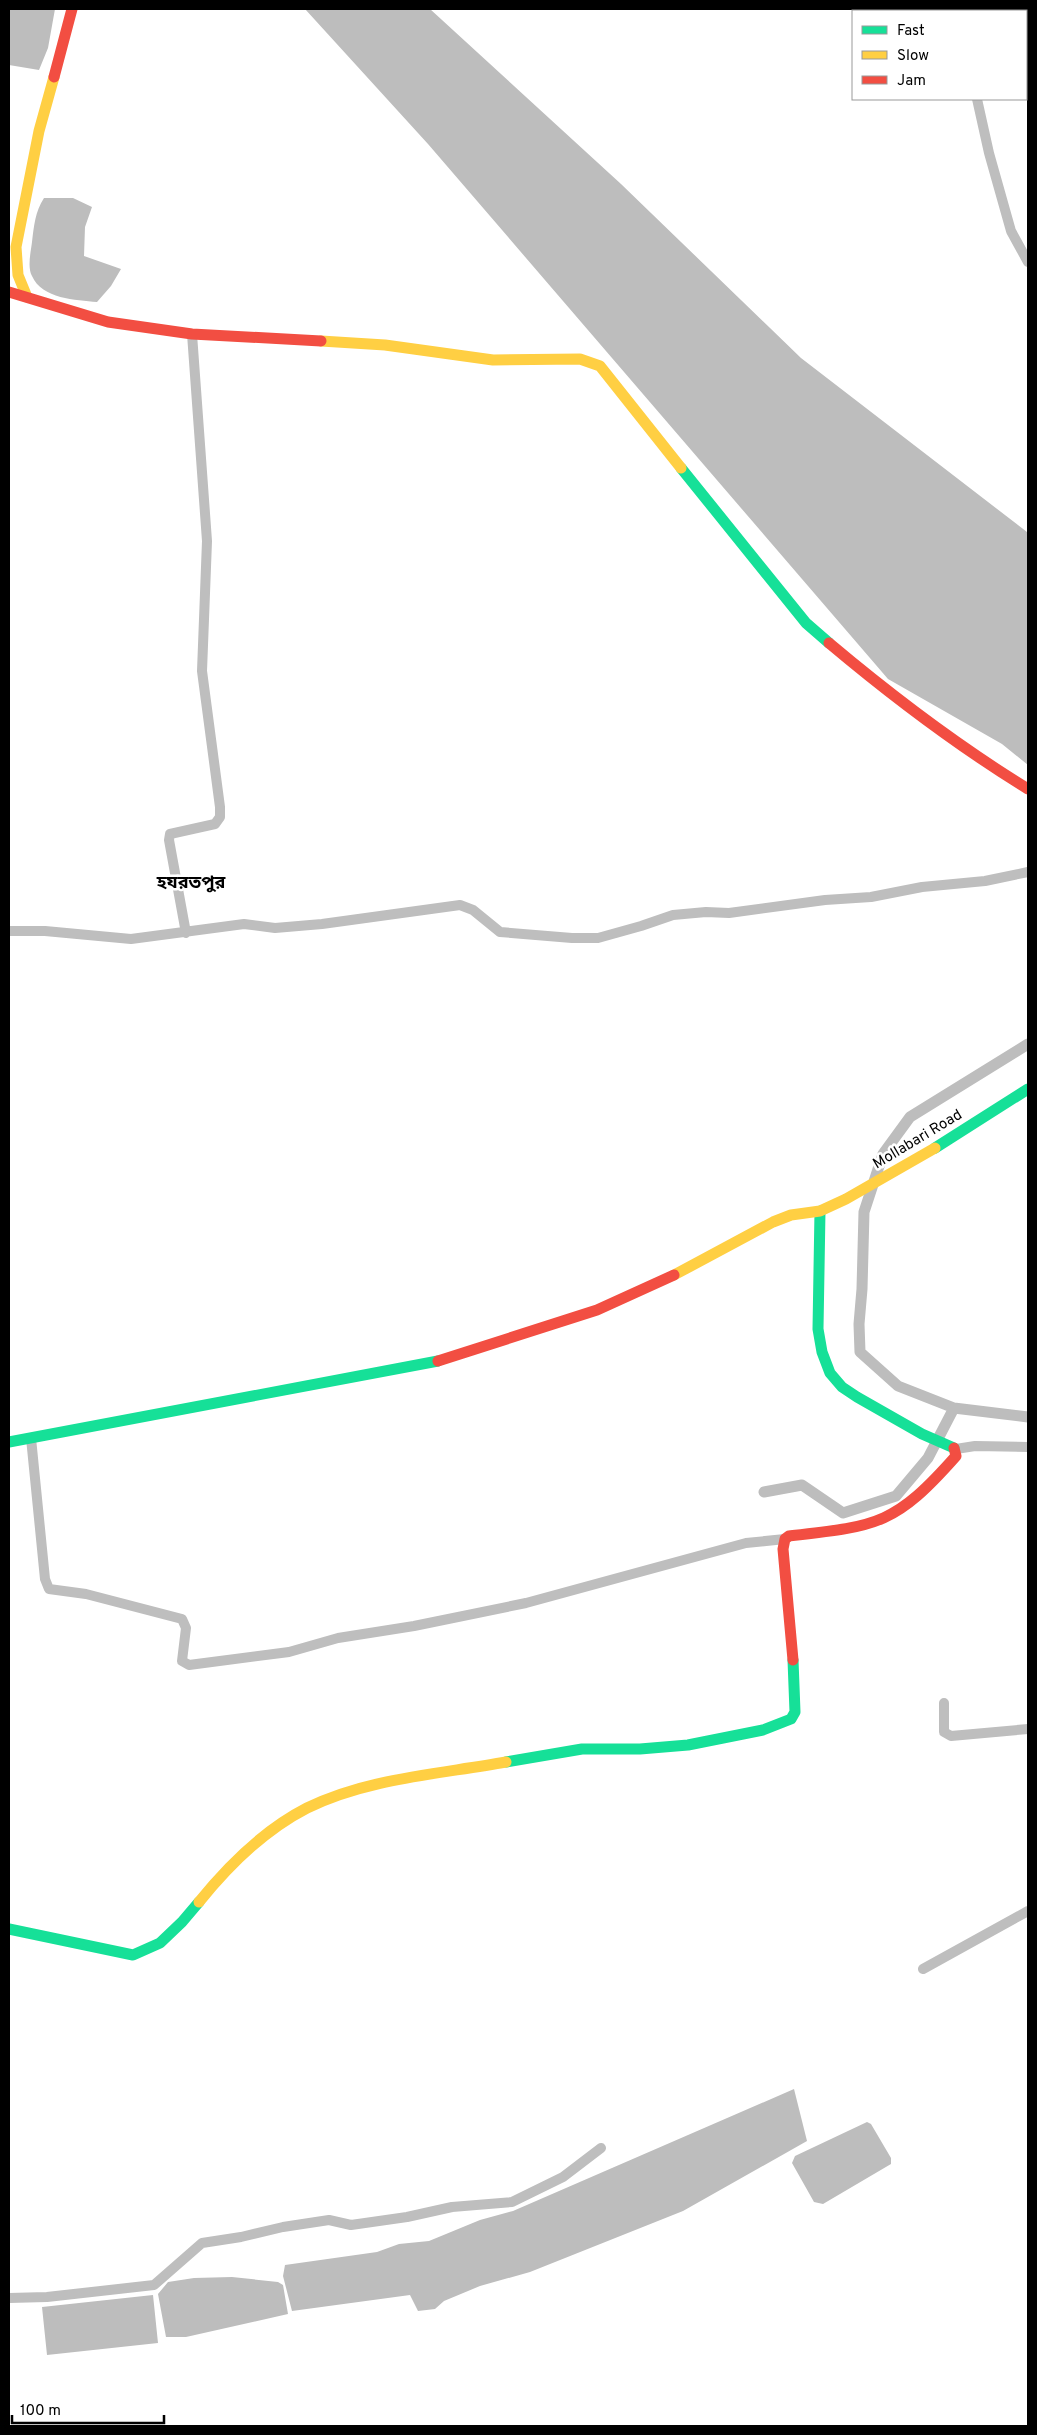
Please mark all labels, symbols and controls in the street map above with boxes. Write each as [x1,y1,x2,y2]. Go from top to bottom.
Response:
legend [852,10,1027,100]
text: Fast [897,22,925,41]
text: Slow [897,47,929,66]
text: Jam [897,72,926,91]
district label: হযরতপুর [156,872,226,895]
street label: Mollabari Road [870,1106,966,1174]
scale bar [12,2392,165,2424]
text: 100 m [20,2402,61,2421]

